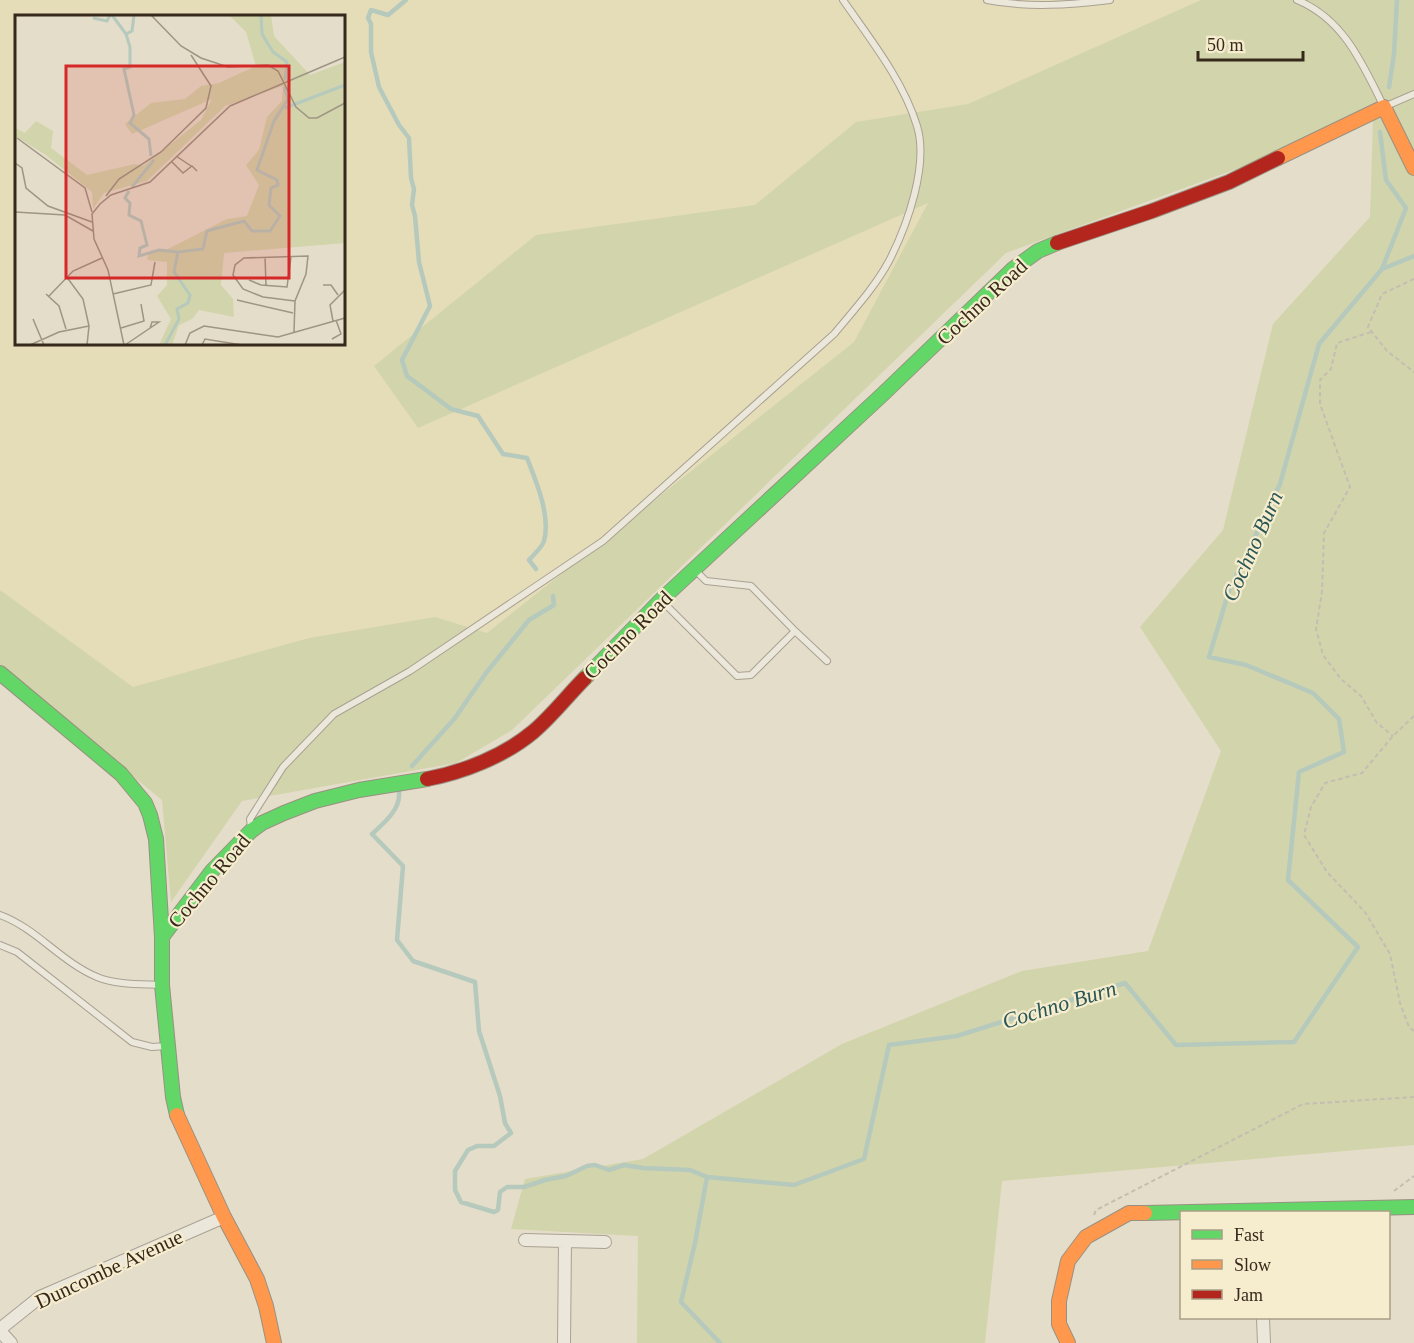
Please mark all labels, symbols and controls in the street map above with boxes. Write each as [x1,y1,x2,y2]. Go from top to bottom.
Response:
inset map [15,15,345,345]
scale bar [1198,24,1303,62]
text: 50 m [1207,35,1244,55]
street label: Cochno Road [932,254,1033,350]
water label: Cochno Burn [1217,487,1288,605]
street label: Cochno Road [579,586,677,684]
street label: Cochno Road [163,829,255,933]
water label: Cochno Burn [999,975,1119,1034]
legend [1180,1211,1390,1319]
street label: Duncombe Avenue [31,1224,187,1314]
text: Fast [1234,1225,1264,1245]
text: Slow [1234,1255,1271,1275]
text: Jam [1234,1285,1263,1305]

